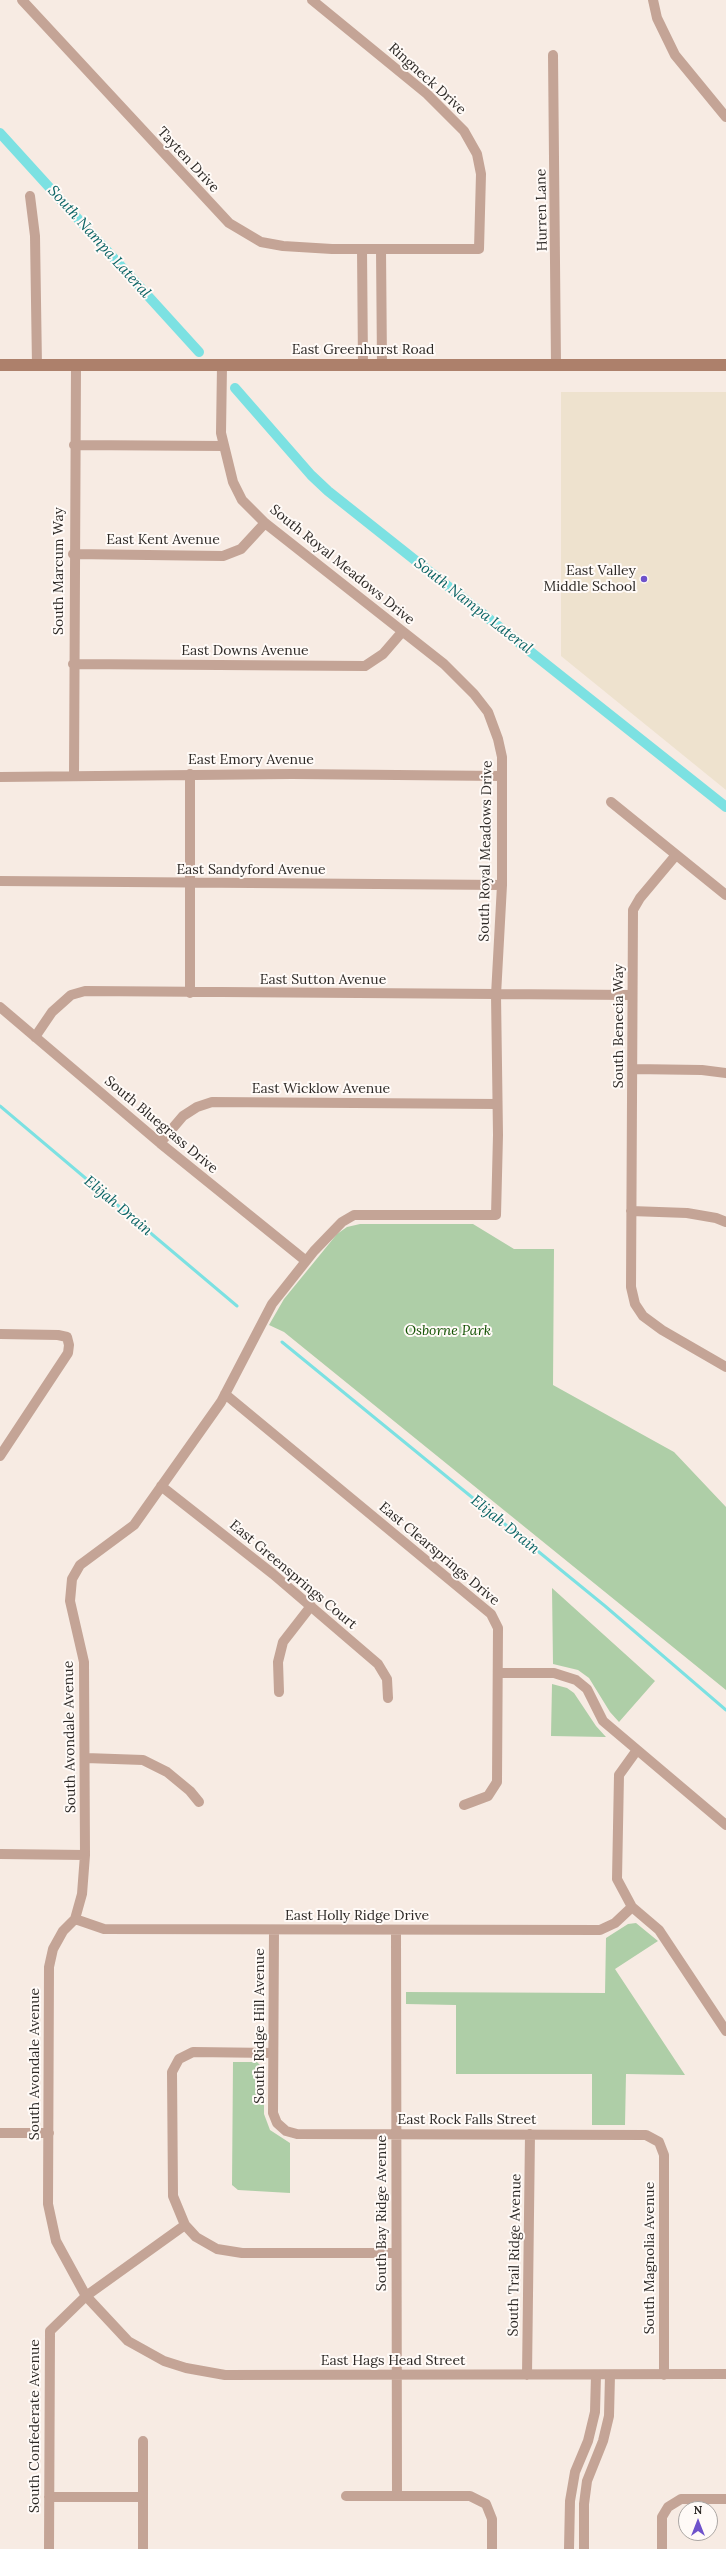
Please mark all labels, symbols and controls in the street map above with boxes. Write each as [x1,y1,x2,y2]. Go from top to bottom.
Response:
street label: Ringneck Drive [385,40,469,118]
street label: Tayten Drive [153,124,223,196]
street label: Hurren Lane [533,169,551,251]
water label: South Nampa Lateral [44,182,154,302]
street label: East Greenhurst Road [292,342,434,358]
street label: South Royal Meadows Drive [266,501,418,629]
street label: South Marcum Way [51,507,67,635]
street label: East Kent Avenue [106,532,220,548]
water label: South Nampa Lateral [410,554,536,658]
place label: East Valley Middle School [543,563,636,596]
marker: East Valley Middle School [639,574,649,584]
street label: East Downs Avenue [181,643,309,659]
street label: East Emory Avenue [188,752,314,768]
street label: South Royal Meadows Drive [476,760,496,942]
street label: East Sandyford Avenue [176,862,326,878]
street label: South Benecia Way [611,964,627,1088]
street label: East Sutton Avenue [260,972,386,988]
street label: South Bluegrass Drive [101,1073,221,1177]
street label: East Wicklow Avenue [252,1081,390,1097]
water label: Elijah Drain [80,1172,156,1240]
park label: Osborne Park [405,1323,491,1339]
water label: Elijah Drain [467,1492,543,1558]
street label: East Clearsprings Drive [375,1499,503,1609]
street label: East Greensprings Court [226,1517,360,1633]
street label: South Avondale Avenue [60,1661,80,1813]
street label: East Holly Ridge Drive [285,1908,429,1924]
street label: South Ridge Hill Avenue [252,1948,268,2104]
street label: South Avondale Avenue [27,1988,43,2140]
street label: East Rock Falls Street [398,2112,536,2128]
street label: South Bay Ridge Avenue [374,2135,390,2291]
street label: South Trail Ridge Avenue [505,2173,525,2337]
street label: South Magnolia Avenue [642,2182,658,2334]
street label: South Confederate Avenue [27,2339,43,2513]
street label: East Hags Head Street [321,2353,465,2369]
north arrow [678,2501,718,2541]
text: N [694,2503,702,2517]

